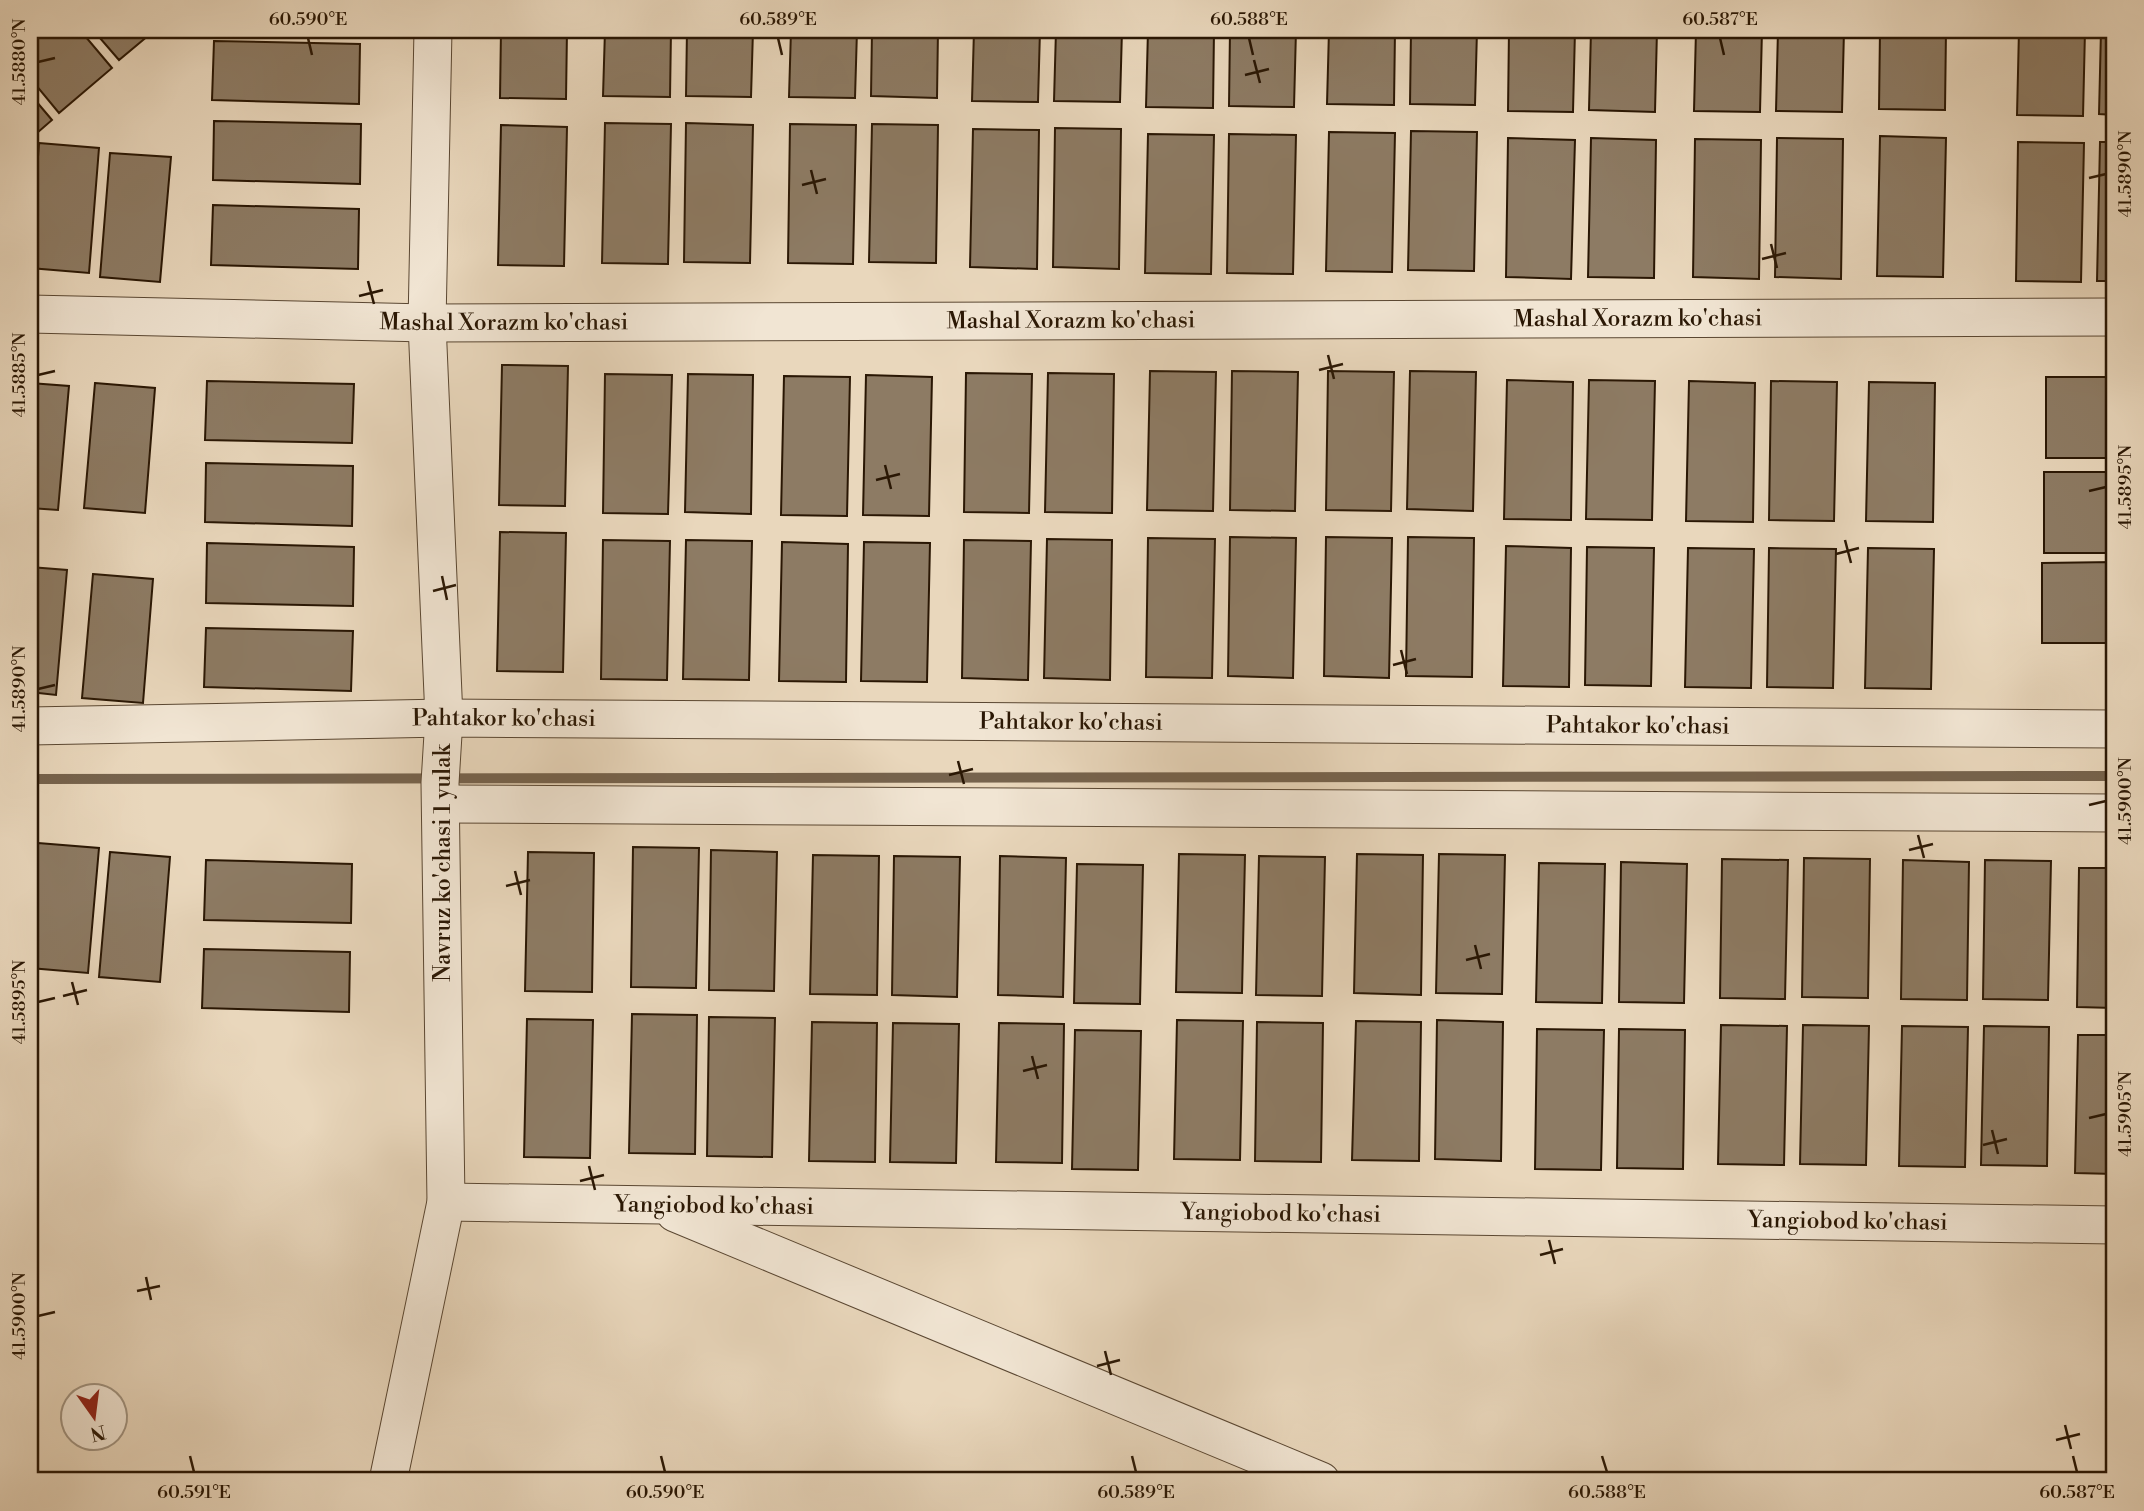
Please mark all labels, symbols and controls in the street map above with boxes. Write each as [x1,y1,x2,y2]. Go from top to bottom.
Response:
text: 60.590°E [269,8,347,31]
text: 60.589°E [739,8,817,31]
text: 60.588°E [1210,8,1288,31]
text: 60.587°E [1682,8,1758,31]
text: 41.5880°N [8,18,31,105]
text: 41.5890°N [2114,130,2137,217]
street label: Mashal Xorazm ko'chasi [1513,304,1762,333]
street label: Mashal Xorazm ko'chasi [946,306,1195,335]
street label: Mashal Xorazm ko'chasi [379,308,628,337]
text: 41.5885°N [8,332,31,417]
text: 41.5895°N [2114,444,2137,529]
text: 41.5890°N [8,645,31,732]
street label: Pahtakor ko'chasi [412,704,596,733]
street label: Pahtakor ko'chasi [979,708,1163,737]
street label: Pahtakor ko'chasi [1546,711,1730,740]
street label: Navruz ko'chasi 1 yulak [429,743,457,982]
text: 41.5900°N [2114,757,2137,845]
text: 41.5895°N [8,959,31,1044]
text: 41.5905°N [2114,1071,2137,1157]
street label: Yangiobod ko'chasi [613,1190,814,1221]
street label: Yangiobod ko'chasi [1180,1198,1381,1229]
street label: Yangiobod ko'chasi [1747,1206,1948,1237]
text: 41.5900°N [8,1272,31,1360]
north arrow [60,1382,130,1452]
text: N [88,1419,108,1446]
text: 60.591°E [157,1481,231,1504]
text: 60.590°E [626,1481,704,1504]
text: 60.589°E [1097,1481,1175,1504]
text: 60.588°E [1568,1481,1646,1504]
text: 60.587°E [2039,1481,2115,1504]

